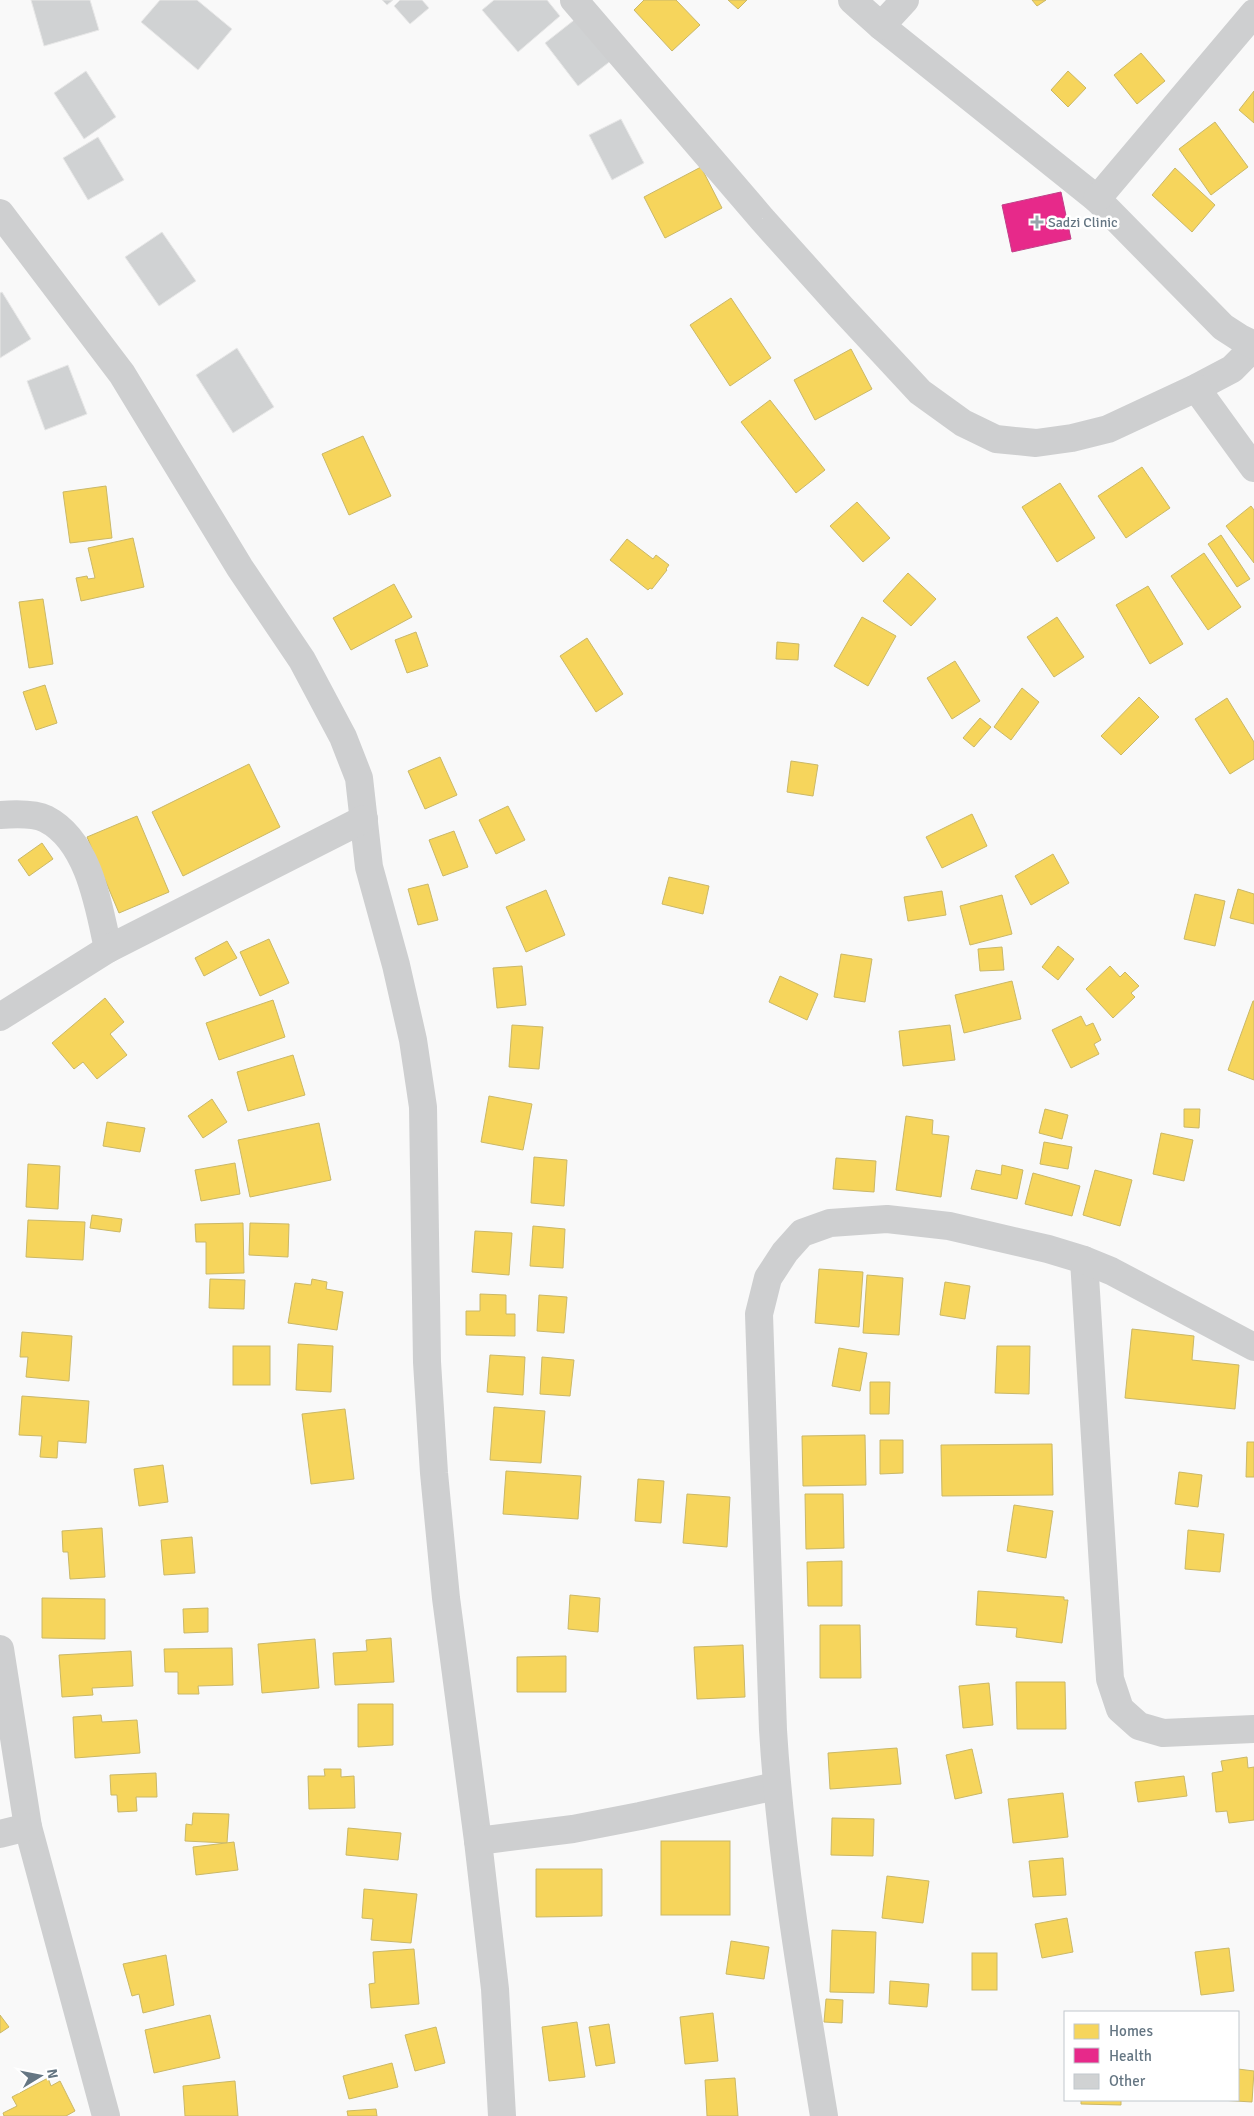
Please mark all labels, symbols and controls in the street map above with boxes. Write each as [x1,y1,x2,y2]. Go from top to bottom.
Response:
place label: Sadzi Clinic [1048,214,1118,231]
marker: Sadzi Clinic [1030,215,1044,229]
legend [1064,2011,1239,2101]
text: Homes [1109,2022,1153,2040]
text: Health [1109,2047,1152,2065]
north arrow [15,2051,65,2101]
text: N [43,2068,62,2080]
text: Other [1109,2072,1146,2090]

